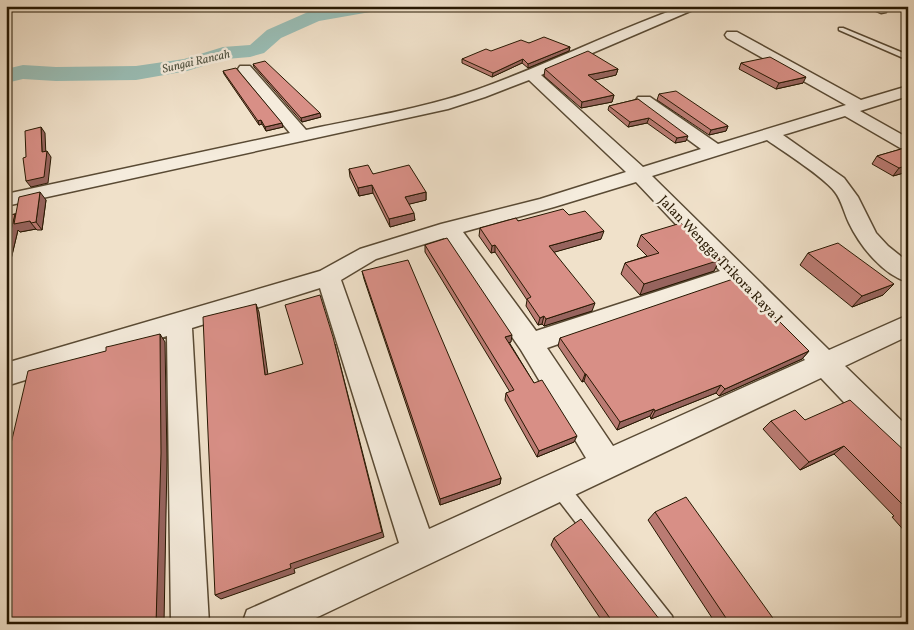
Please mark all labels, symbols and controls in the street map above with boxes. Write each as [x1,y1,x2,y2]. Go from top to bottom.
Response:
water label: Sungai Rancah [161,46,232,78]
street label: Jalan Wengga Trikora Raya I [653,192,786,328]

